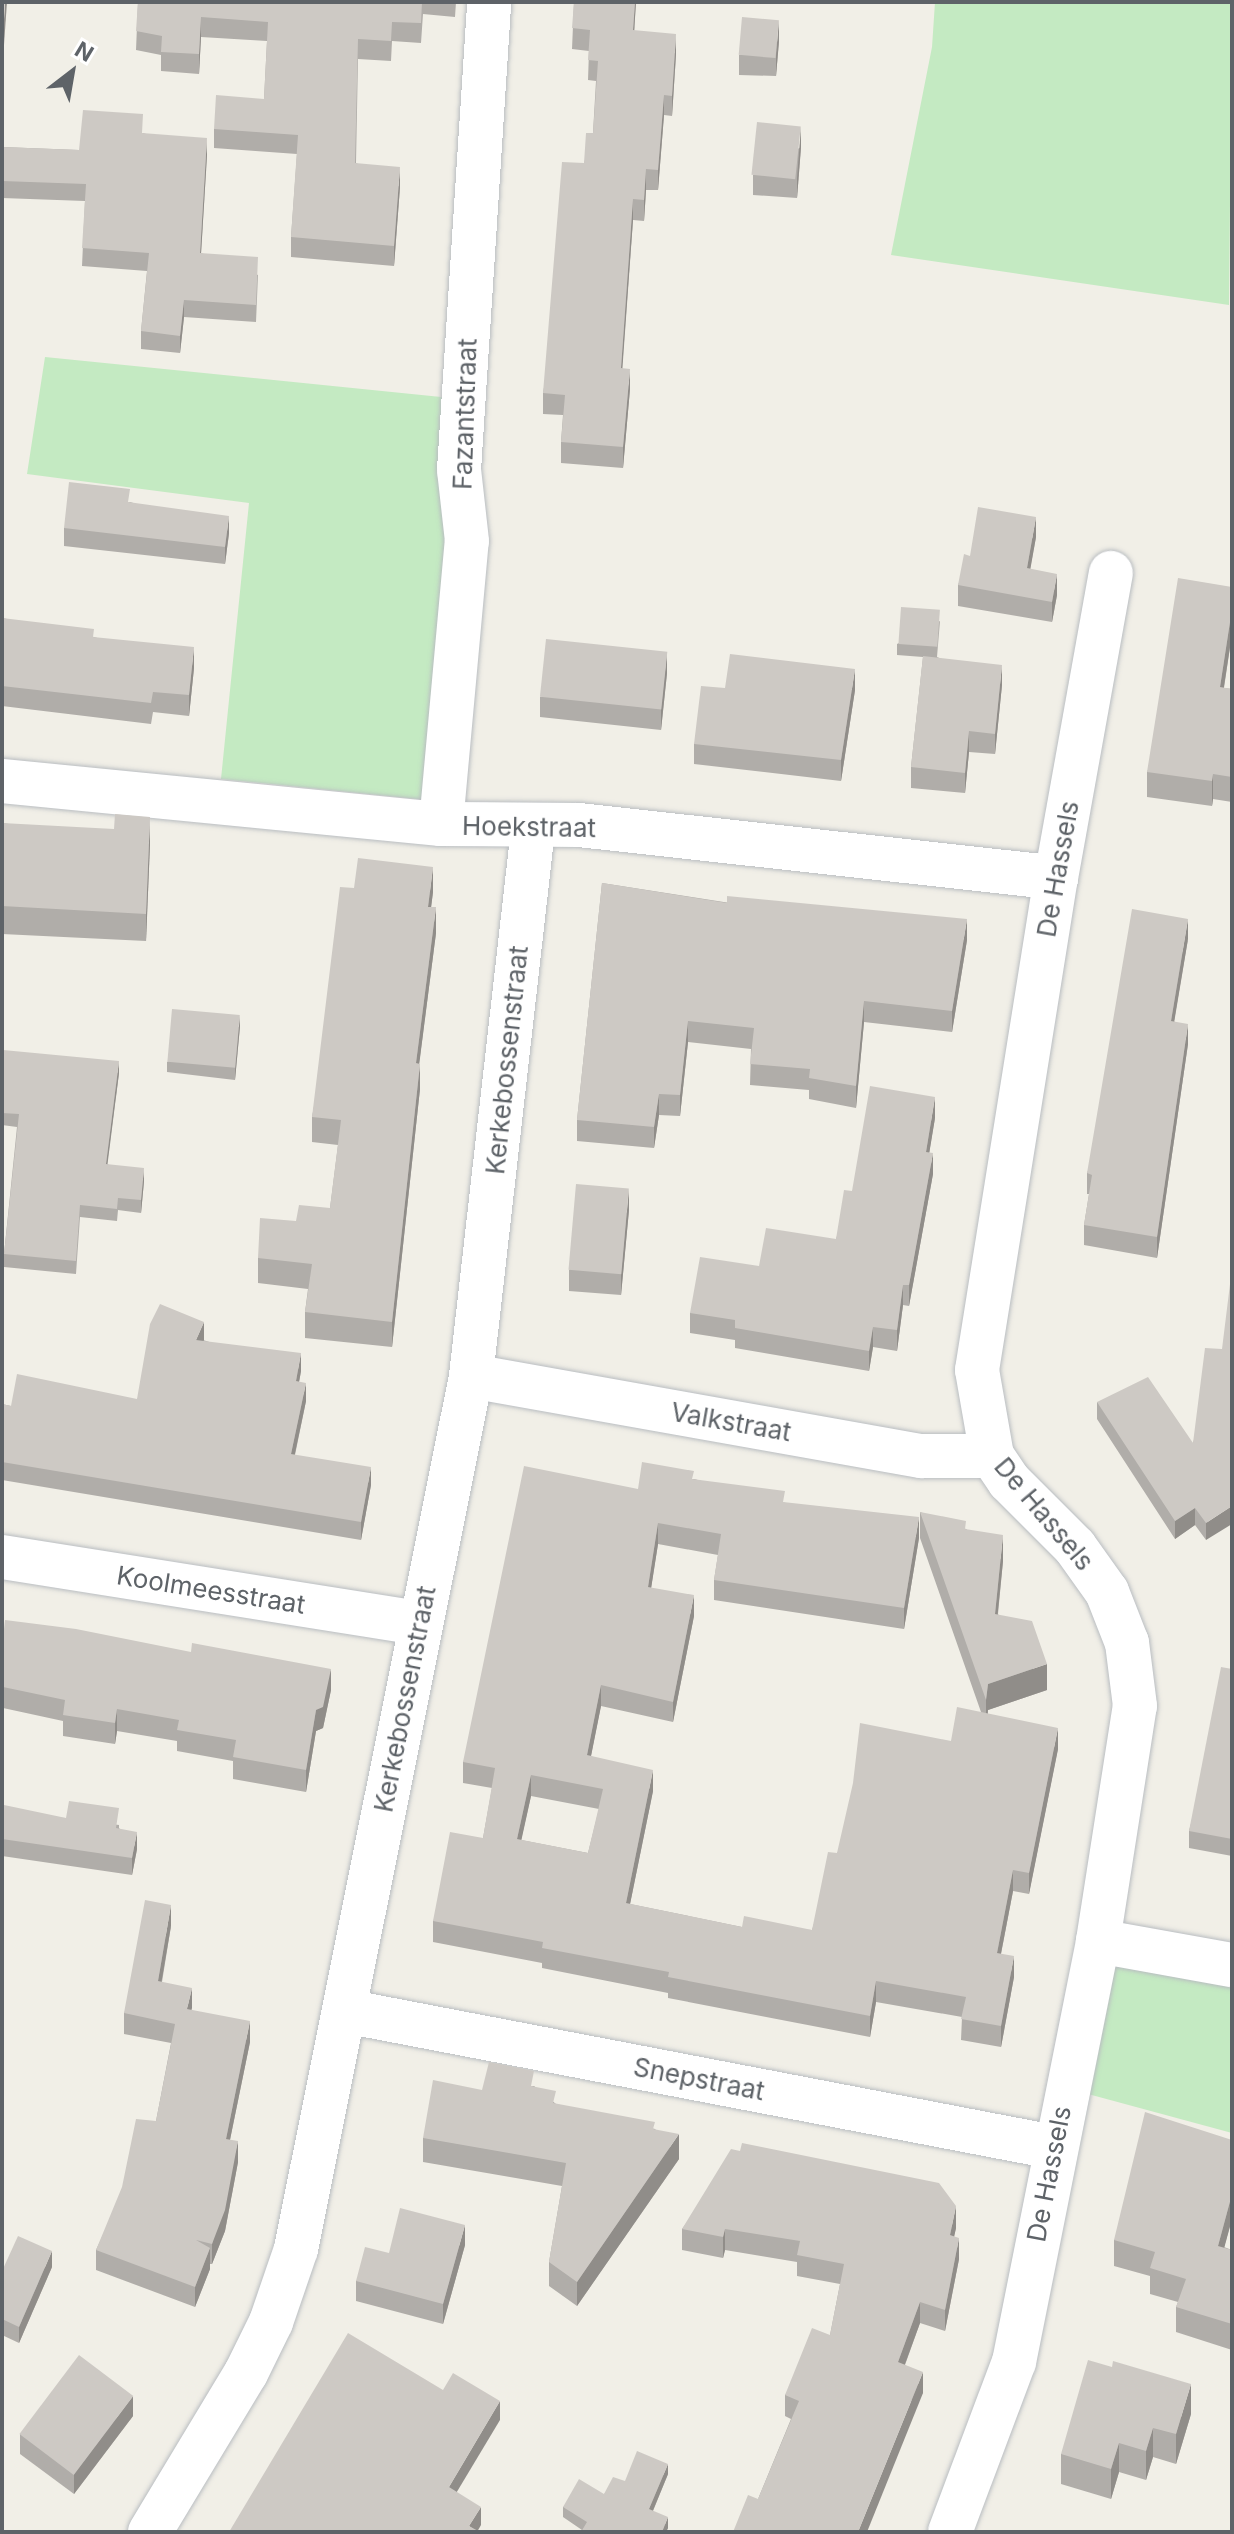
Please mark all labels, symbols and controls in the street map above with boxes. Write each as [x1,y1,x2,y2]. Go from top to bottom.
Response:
north arrow [32,32,112,112]
text: N [70,36,98,67]
street label: Fazantstraat [447,338,483,490]
street label: De Hassels [1031,798,1085,940]
street label: Hoekstraat [462,810,596,844]
street label: Kerkebossenstraat [479,944,535,1176]
street label: Valkstraat [668,1396,794,1448]
street label: De Hassels [988,1451,1100,1577]
street label: Koolmeesstraat [115,1560,307,1620]
street label: Kerkebossenstraat [368,1583,442,1815]
street label: Snepstraat [631,2051,767,2107]
street label: De Hassels [1021,2103,1077,2245]

